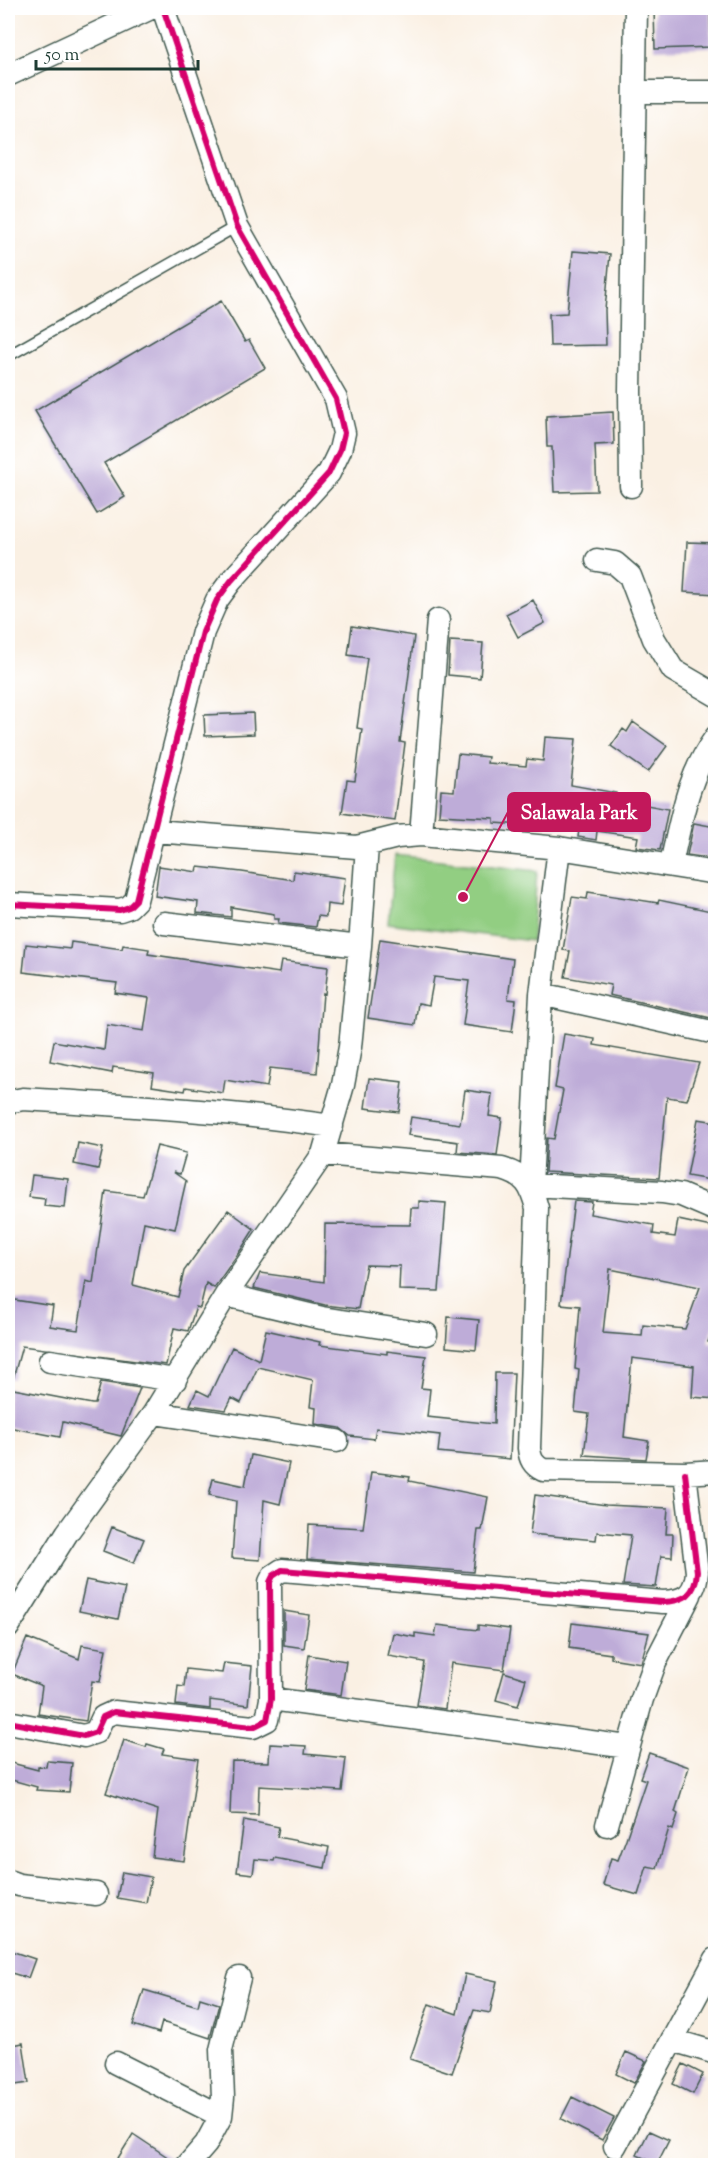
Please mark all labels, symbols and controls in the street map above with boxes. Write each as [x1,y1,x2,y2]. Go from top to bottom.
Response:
scale bar [36,33,198,71]
text: 50 m [44,43,80,69]
callout: Salawala Park [508,793,650,831]
text: Salawala Park [520,800,638,829]

